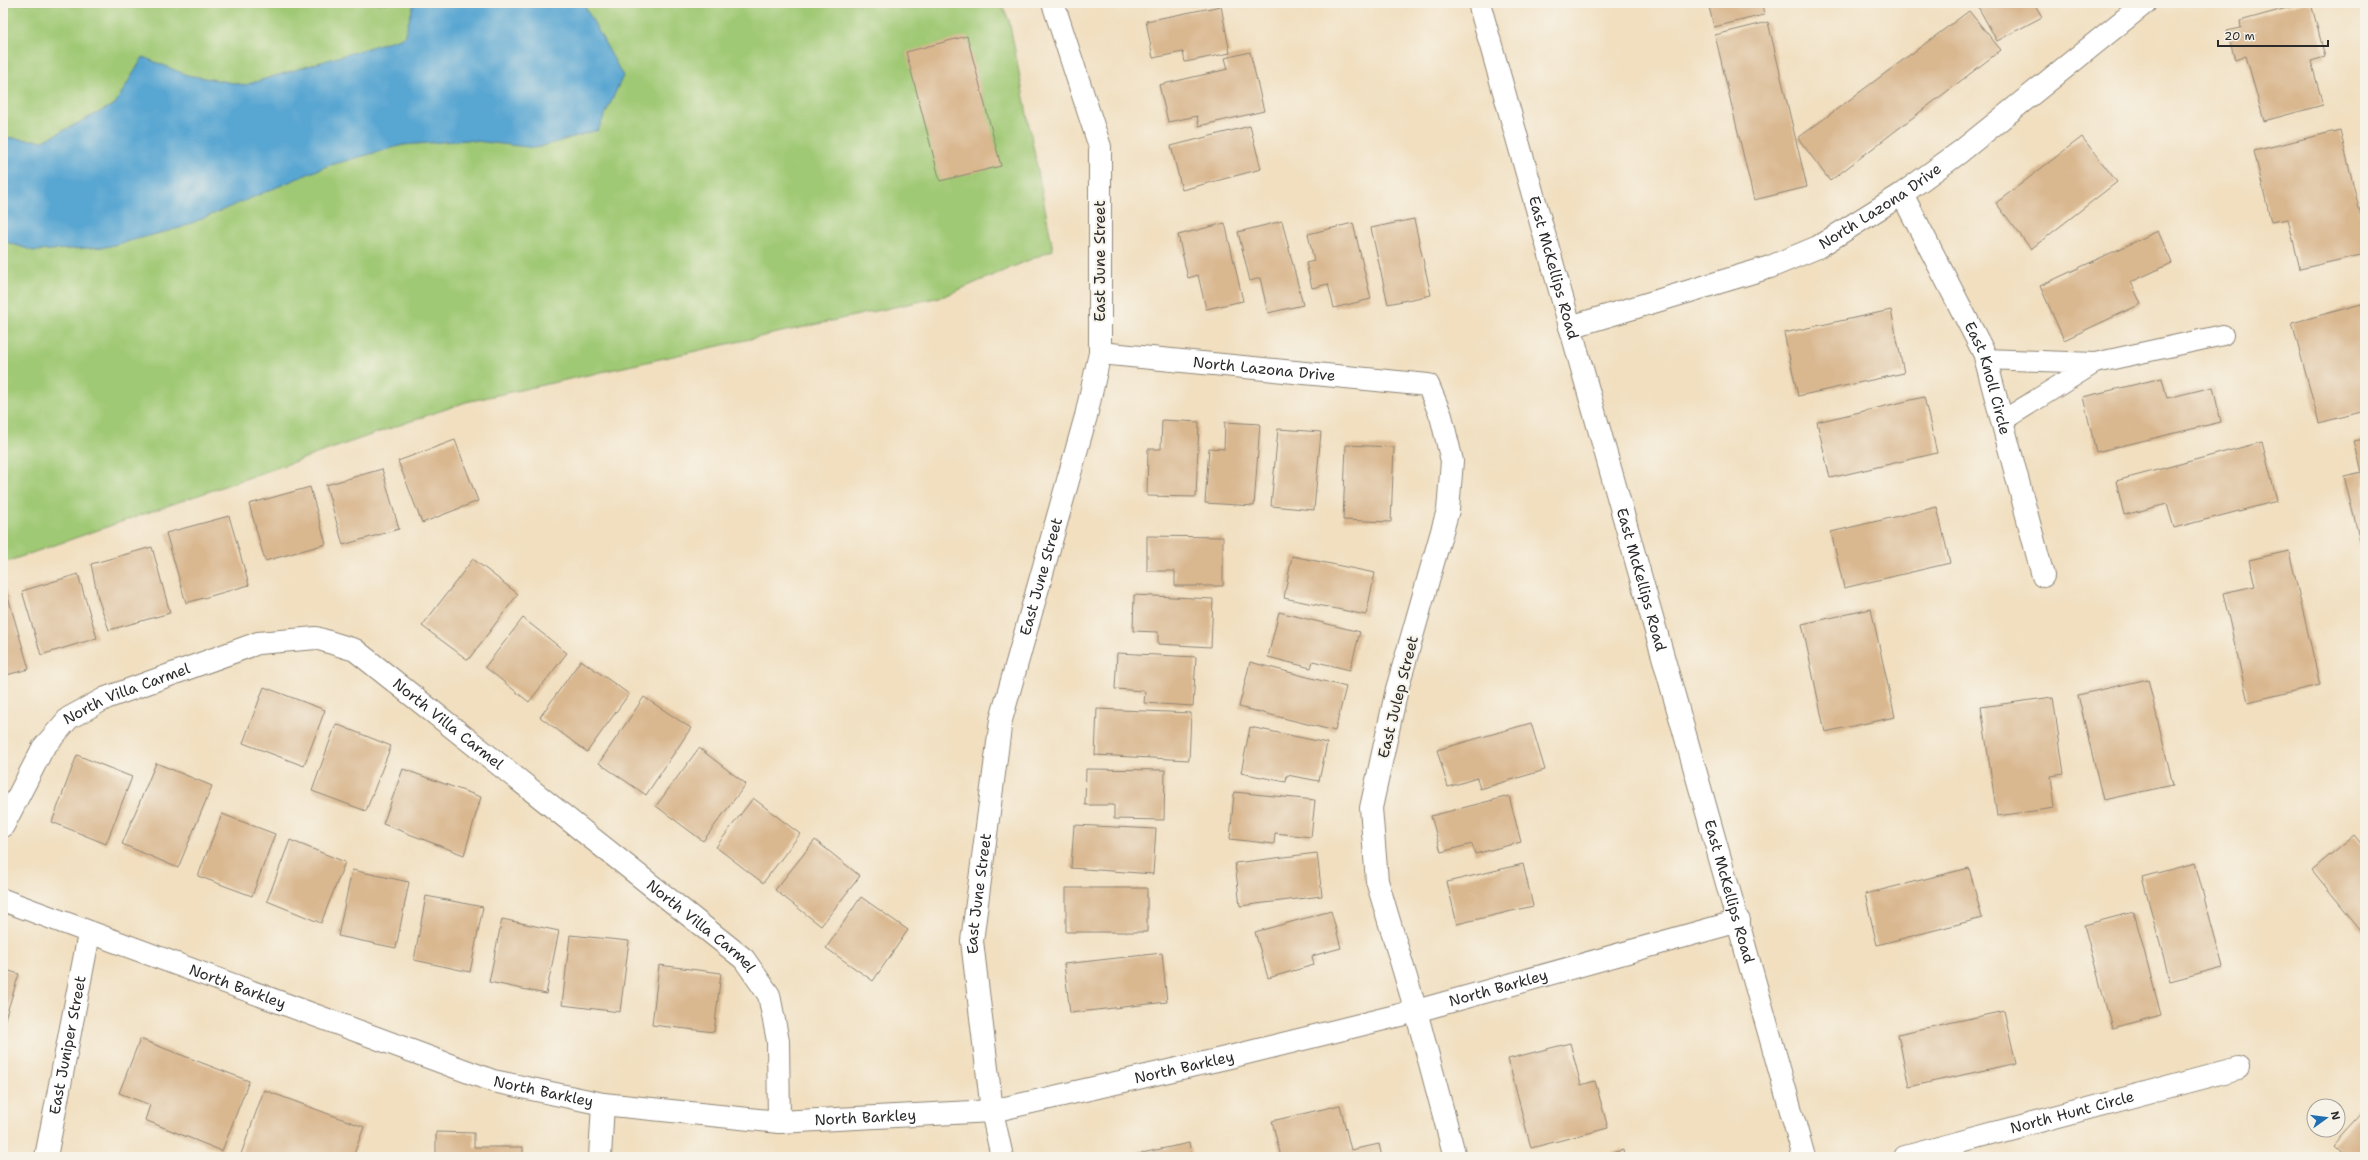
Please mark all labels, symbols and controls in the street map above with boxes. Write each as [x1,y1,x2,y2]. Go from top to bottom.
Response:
scale bar [2218,22,2328,48]
text: 20 m [2224,28,2255,44]
street label: North Lazona Drive [1815,159,1945,254]
street label: East McKellips Road [1524,194,1583,342]
street label: East June Street [1090,200,1110,322]
street label: East Knoll Circle [1959,318,2015,437]
street label: North Lazona Drive [1192,352,1336,386]
street label: East McKellips Road [1612,506,1671,654]
street label: East June Street [1015,515,1067,638]
street label: East Julep Street [1373,634,1423,760]
street label: North Villa Carmel [60,658,193,729]
street label: North Villa Carmel [389,674,508,774]
street label: East McKellips Road [1700,817,1759,966]
street label: East June Street [962,832,996,955]
street label: North Villa Carmel [642,875,761,977]
street label: North Barkley [186,960,289,1014]
street label: North Barkley [1447,965,1550,1011]
street label: East Juniper Street [44,974,91,1116]
street label: North Barkley [1132,1046,1236,1088]
street label: North Barkley [492,1071,595,1112]
street label: North Hunt Circle [2008,1086,2136,1138]
north arrow [2306,1098,2346,1138]
street label: North Barkley [814,1105,917,1130]
text: N [2327,1110,2344,1122]

